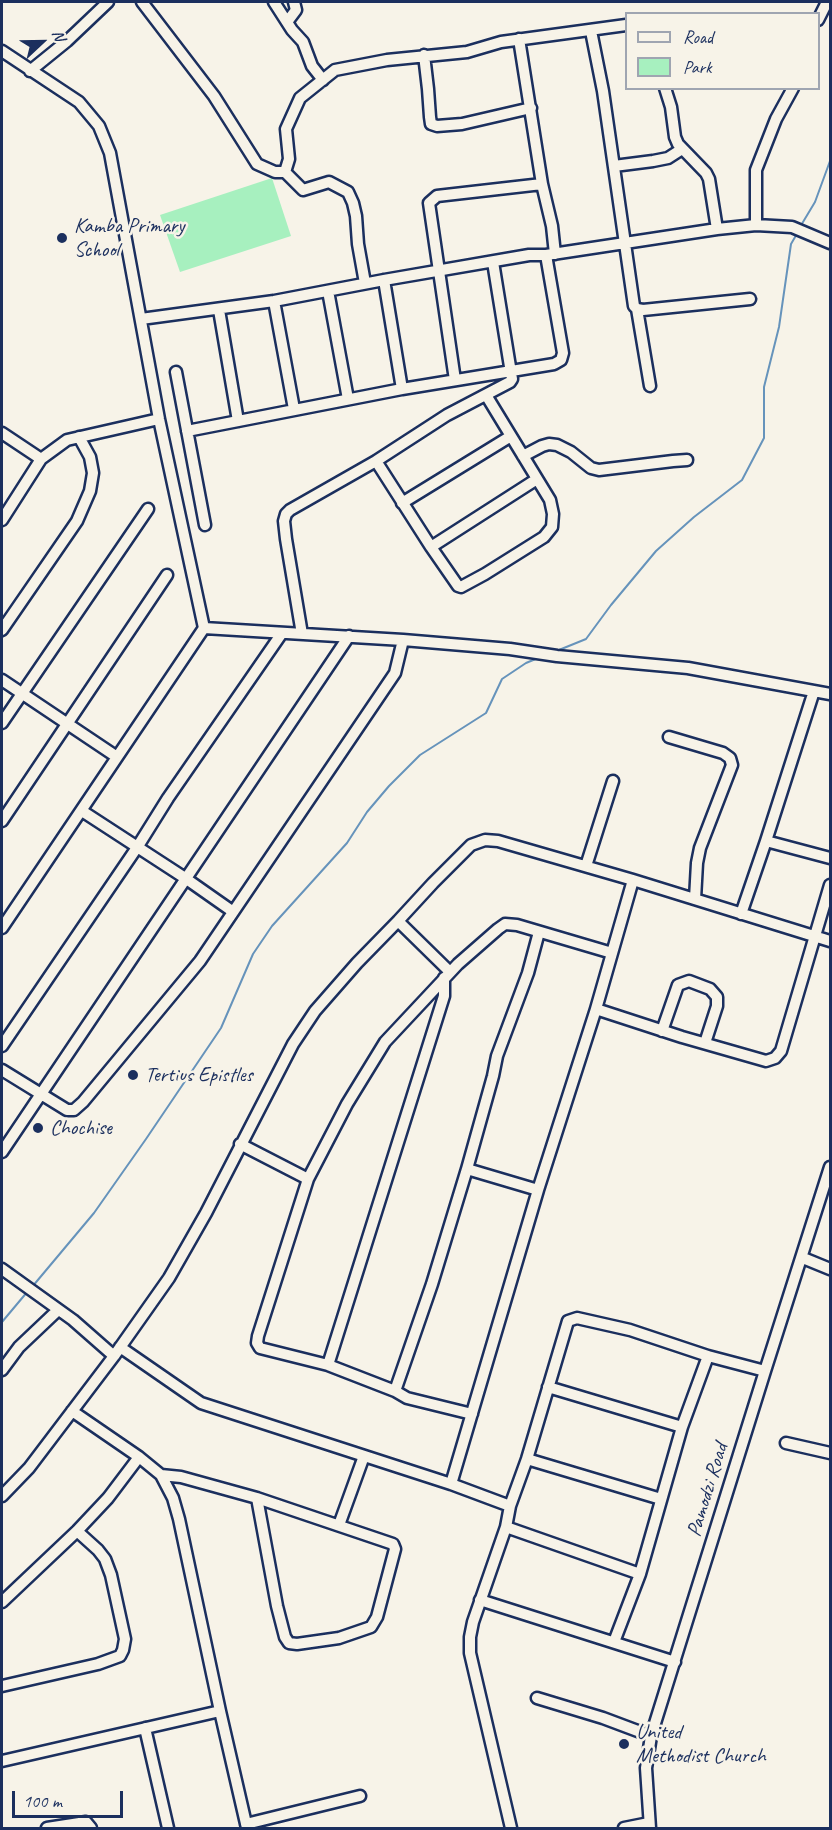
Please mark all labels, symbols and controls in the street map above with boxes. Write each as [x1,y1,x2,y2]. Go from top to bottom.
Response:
north arrow [12,12,72,72]
legend [625,12,820,90]
text: Road [683,26,713,48]
text: N [48,27,70,44]
text: Park [683,56,712,78]
place label: Kamba Primary School [74,213,185,263]
marker: Kamba Primary School [55,231,69,245]
place label: Tertius Epistles [145,1062,253,1088]
marker: Tertius Epistles [126,1068,140,1082]
place label: Chochise [50,1115,112,1141]
marker: Chochise [31,1121,45,1135]
street label: Pamodzi Road [682,1440,734,1540]
place label: United Methodist Church [636,1719,766,1769]
marker: United Methodist Church [617,1737,631,1751]
scale bar [15,1779,126,1817]
text: 100 m [23,1790,62,1812]

